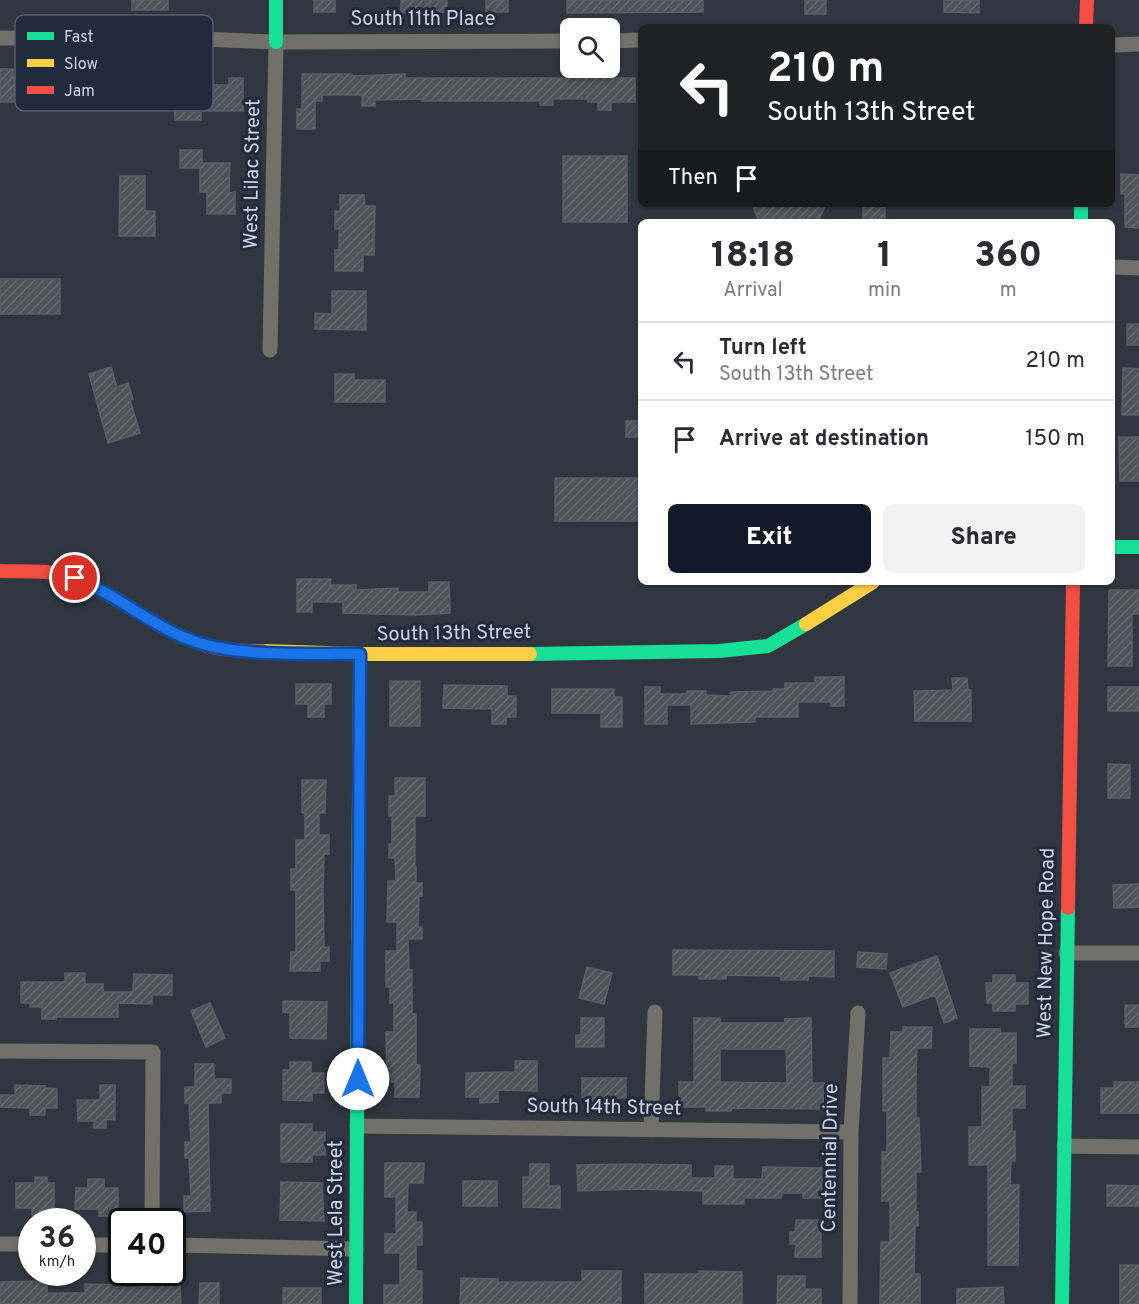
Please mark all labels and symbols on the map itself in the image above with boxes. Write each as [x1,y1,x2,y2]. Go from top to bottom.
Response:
street label: South 11th Place [351,7,495,33]
legend [15,15,213,111]
text: Fast [64,28,94,48]
text: Slow [64,55,98,75]
text: Jam [64,82,95,102]
street label: West Lilac Street [239,99,267,249]
pin [49,552,100,603]
street label: South 13th Street [377,620,531,648]
street label: West New Hope Road [1032,847,1062,1039]
position arrow [326,1047,390,1111]
street label: Centennial Drive [817,1083,845,1233]
street label: South 14th Street [526,1094,682,1122]
street label: West Lela Street [324,1140,350,1286]
speed limit sign: 40 [108,1208,186,1286]

